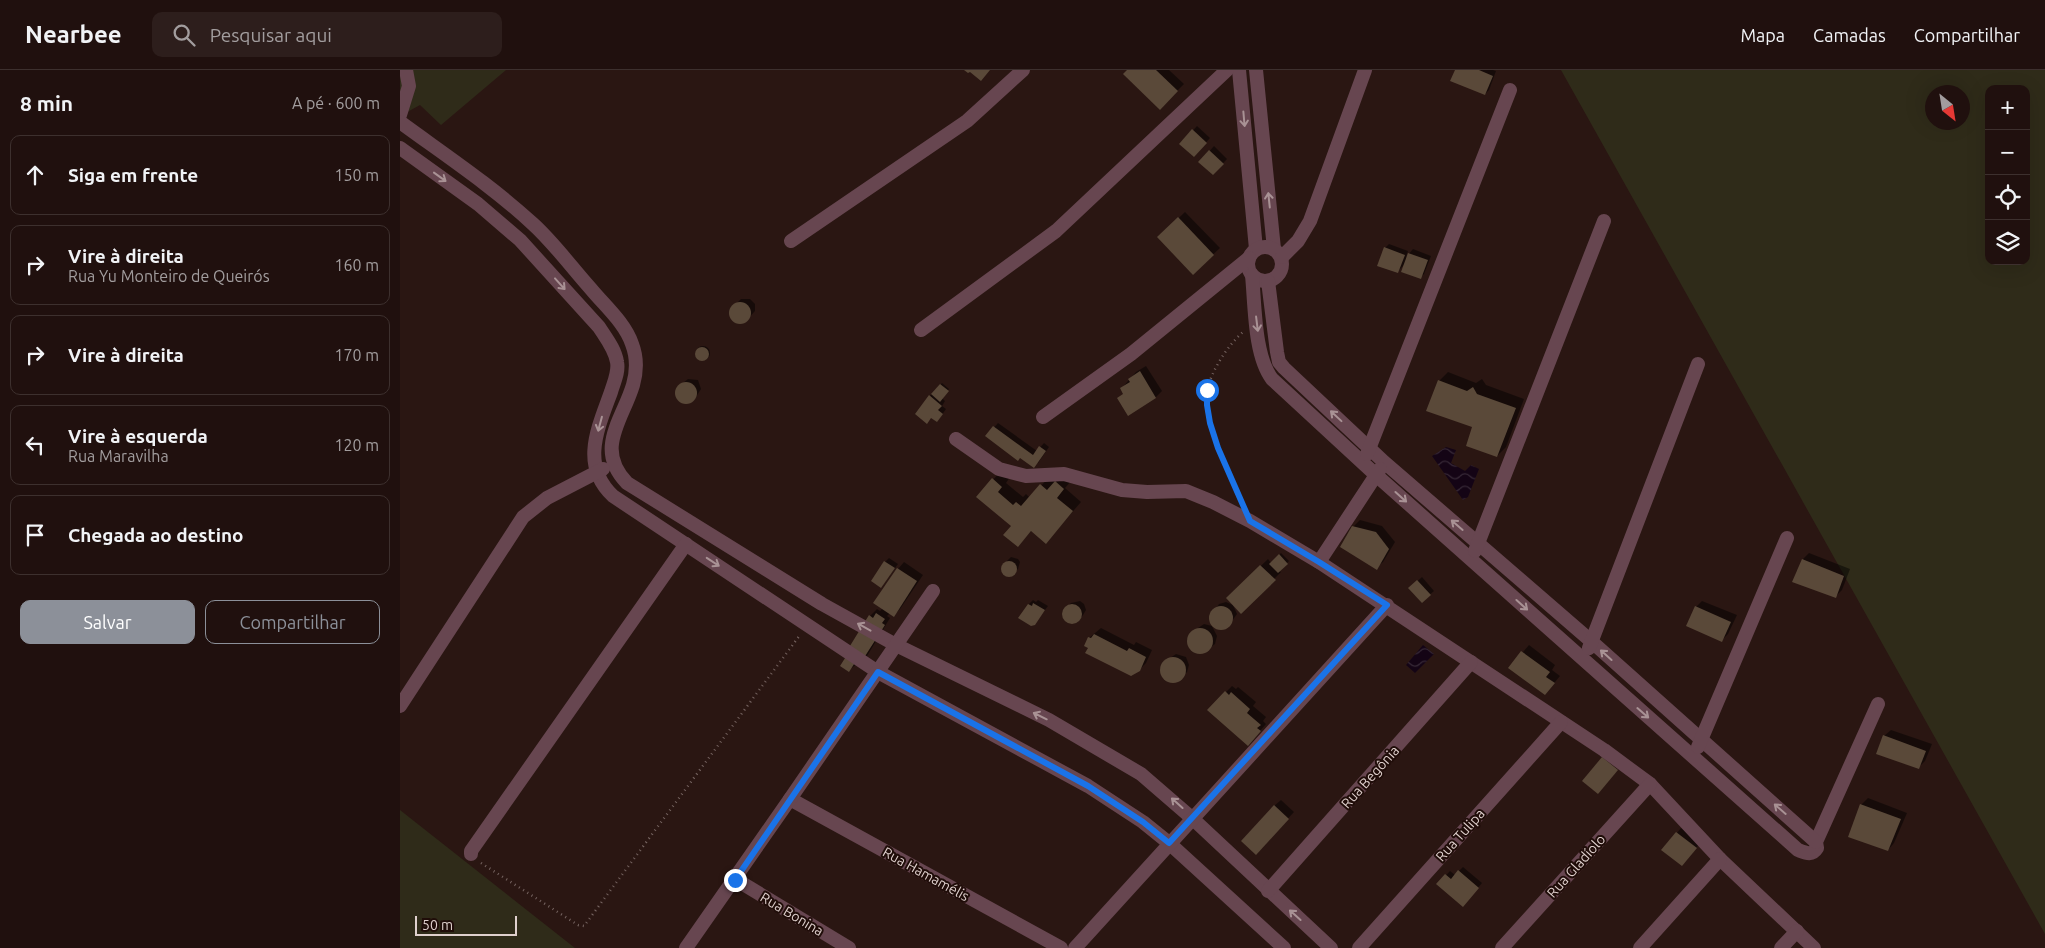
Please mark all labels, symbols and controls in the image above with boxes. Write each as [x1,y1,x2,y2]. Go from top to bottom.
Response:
search box [152,12,502,57]
text: Nearbee [25,21,122,48]
icon: search [170,21,198,49]
text: Pesquisar aqui [210,24,332,46]
text: Mapa [1740,25,1785,45]
text: Camadas [1813,25,1886,45]
text: Compartilhar [1914,25,2020,45]
north arrow [1925,85,1970,130]
map controls [1985,85,2030,265]
button: + [1985,85,2030,130]
text: 8 min [20,91,73,115]
text: A pé · 600 m [292,94,380,112]
one-way arrow [1239,110,1249,126]
button: − [1985,130,2030,175]
icon: ahead [21,161,49,189]
text: Siga em frente [68,164,198,186]
text: 150 m [334,166,379,184]
one-way arrow [432,172,446,182]
button: locate [1985,175,2030,220]
one-way arrow [1264,192,1274,208]
button: layers [1985,220,2030,265]
text: Vire à direita [68,245,184,267]
icon: right [21,251,49,279]
text: 160 m [334,256,379,274]
text: Rua Yu Monteiro de Queirós [68,267,270,285]
one-way arrow [554,278,566,291]
one-way arrow [1252,316,1262,332]
icon: right [21,341,49,369]
text: Vire à direita [68,344,184,366]
text: 170 m [334,346,379,364]
route start [1196,379,1219,402]
one-way arrow [1330,411,1343,422]
one-way arrow [595,416,604,432]
text: Vire à esquerda [68,425,208,447]
icon: left [21,431,49,459]
text: 120 m [334,436,379,454]
text: Rua Maravilha [68,447,169,465]
one-way arrow [1394,491,1407,503]
one-way arrow [1451,519,1464,531]
icon: arrive [21,521,49,549]
text: Chegada ao destino [68,524,244,546]
one-way arrow [705,557,719,567]
button: Salvar [20,600,195,644]
button: Compartilhar [205,600,380,644]
one-way arrow [1515,600,1528,611]
one-way arrow [857,622,872,631]
one-way arrow [1600,649,1613,661]
one-way arrow [1637,707,1650,719]
one-way arrow [1033,711,1048,721]
street label: Rua Begônia [1338,742,1402,812]
one-way arrow [1170,798,1183,809]
one-way arrow [1773,804,1786,815]
street label: Rua Tulipa [1432,806,1488,864]
street label: Rua Gladíolo [1544,831,1608,901]
street label: Rua Hamamélis [880,844,972,904]
route end [724,869,747,892]
street label: Rua Bonina [758,889,826,939]
one-way arrow [1288,909,1301,921]
scale bar [415,913,518,936]
text: 50 m [422,917,453,933]

